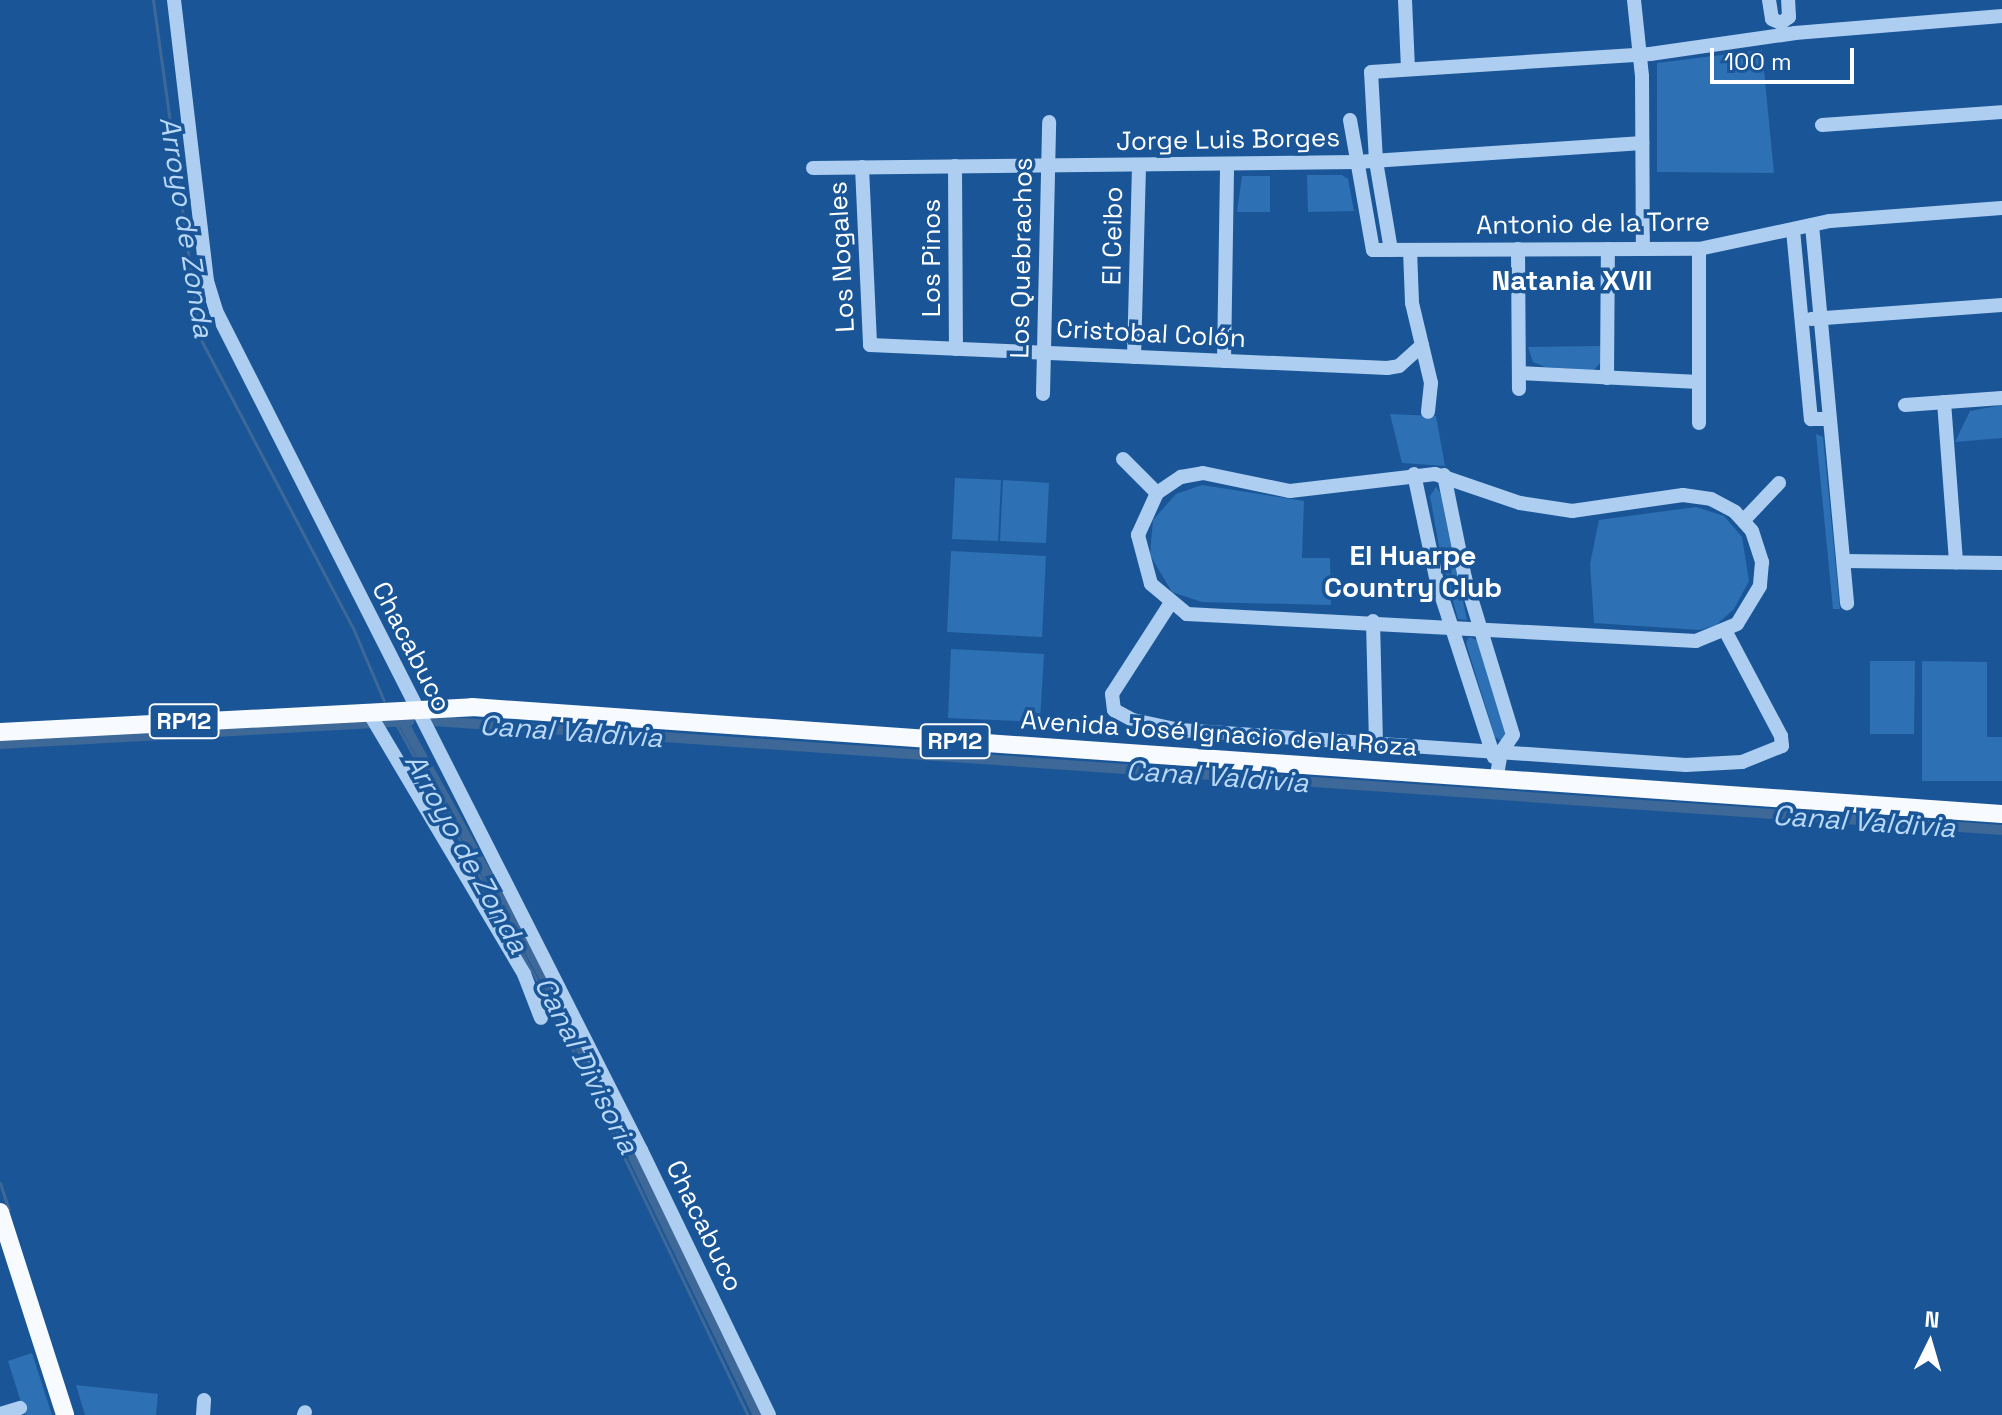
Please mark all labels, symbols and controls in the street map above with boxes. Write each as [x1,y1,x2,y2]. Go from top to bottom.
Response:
scale bar [1714,32,1858,82]
text: 100 m [1724,46,1792,77]
water label: Arroyo de Zonda [153,114,221,340]
street label: Jorge Luis Borges [1116,122,1340,158]
street label: Los Quebrachos [1005,157,1039,359]
street label: Los Nogales [822,181,862,333]
street label: El Ceibo [1097,186,1129,286]
street label: Los Pinos [916,199,948,317]
street label: Antonio de la Torre [1475,206,1711,242]
district label: Natania XVII [1492,263,1652,297]
street label: Cristobal Colón [1055,313,1247,355]
district label: El Huarpe Country Club [1324,538,1502,604]
street label: Chacabuco [365,577,457,717]
road number: RP12 [148,701,220,741]
street label: Avenida José Ignacio de la Roza [1020,705,1418,763]
water label: Canal Valdivia [478,708,664,754]
road number: RP12 [919,721,991,761]
water label: Arroyo de Zonda [398,747,536,959]
water label: Canal Valdivia [1124,753,1310,799]
water label: Canal Valdivia [1771,798,1957,844]
water label: Canal Divisoria [528,971,646,1159]
street label: Chacabuco [659,1155,749,1297]
north arrow [1890,1303,1970,1383]
text: N [1924,1305,1941,1334]

